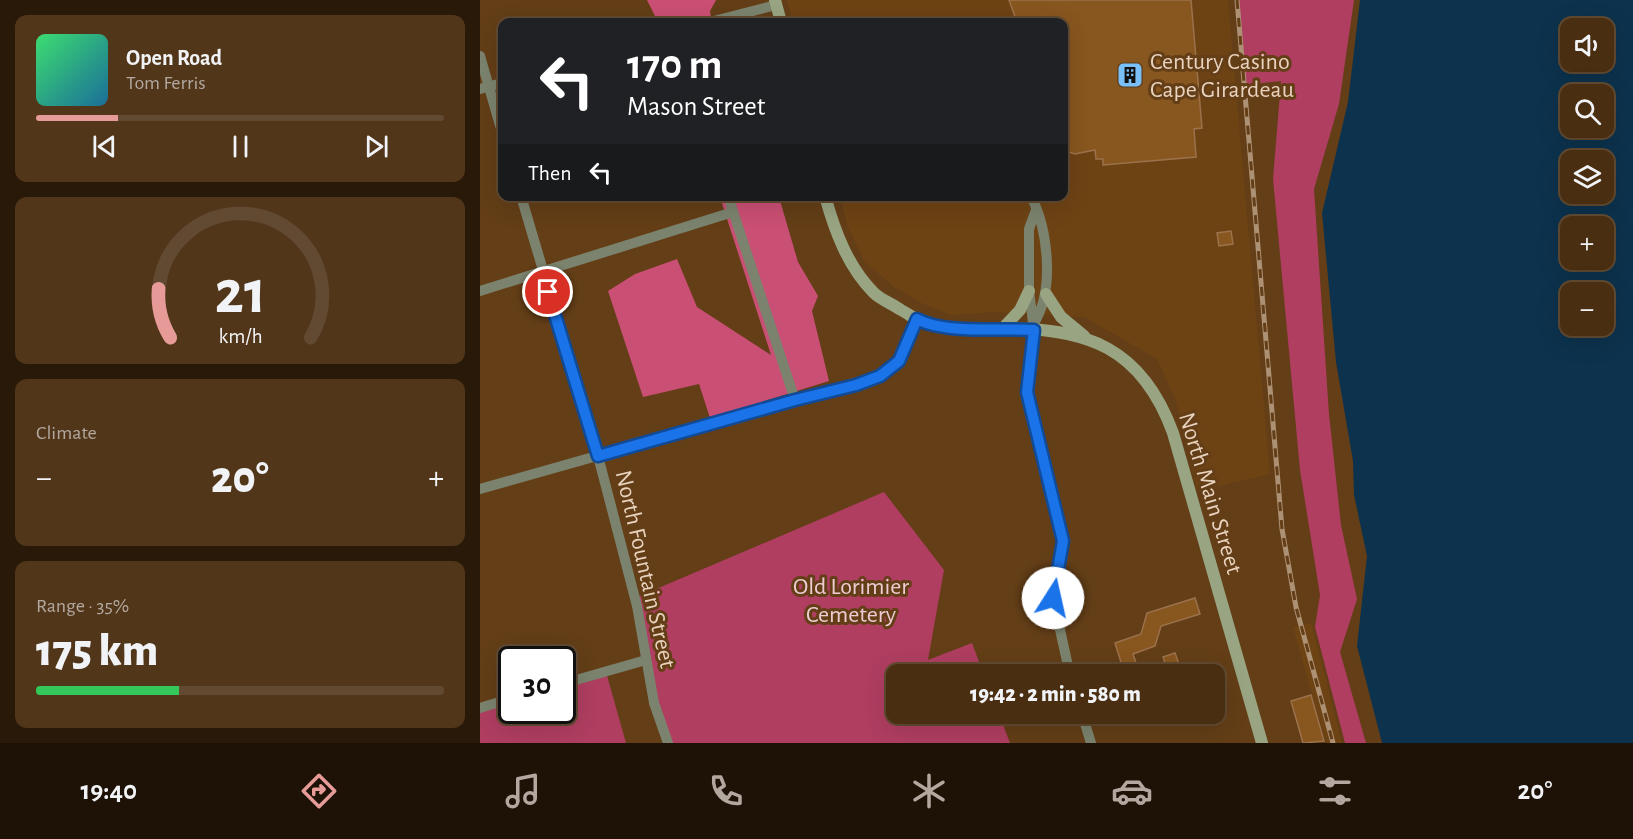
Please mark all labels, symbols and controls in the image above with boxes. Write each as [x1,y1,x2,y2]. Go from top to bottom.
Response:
map controls [1560,18,1614,336]
button: sound [1560,18,1614,72]
icon: left [528,42,606,120]
text: 170 m [627,44,722,86]
text: Open Road [126,47,222,69]
place label: Century Casino Cape Girardeau [1150,50,1294,102]
building icon: Century Casino Cape Girardeau [1115,60,1145,90]
text: Tom Ferris [126,73,206,93]
button: search [1560,84,1614,138]
text: Mason Street [627,93,765,120]
icon: previous [88,130,121,163]
icon: pause [224,130,257,163]
icon: next [360,130,393,163]
button: layers [1560,150,1614,204]
icon: left [584,156,617,189]
text: Then [528,162,572,184]
button: + [1560,216,1614,270]
text: 21 [214,262,266,324]
pin [522,266,573,317]
icon: arrive [531,275,564,308]
button: − [1560,282,1614,336]
text: km/h [218,326,262,347]
street label: North Main Street [1174,410,1246,577]
text: Climate [36,423,97,443]
text: 20° [211,456,269,501]
text: − [36,462,52,495]
text: + [428,462,444,495]
street label: North Fountain Street [611,468,680,671]
position arrow [1021,566,1085,630]
park label: Old Lorimier Cemetery [793,575,909,627]
text: Range · 35% [36,596,129,616]
text: 175 km [36,629,158,674]
speed limit sign: 30 [498,646,576,724]
text: 19:42 · 2 min · 580 m [970,683,1141,705]
icon: directions [298,770,340,812]
icon: music [502,770,544,812]
icon: phone [705,770,747,812]
icon: climate [908,770,950,812]
icon: car [1111,770,1153,812]
icon: filters [1314,770,1356,812]
text: 19:40 [81,777,137,804]
text: 20° [1518,777,1552,804]

